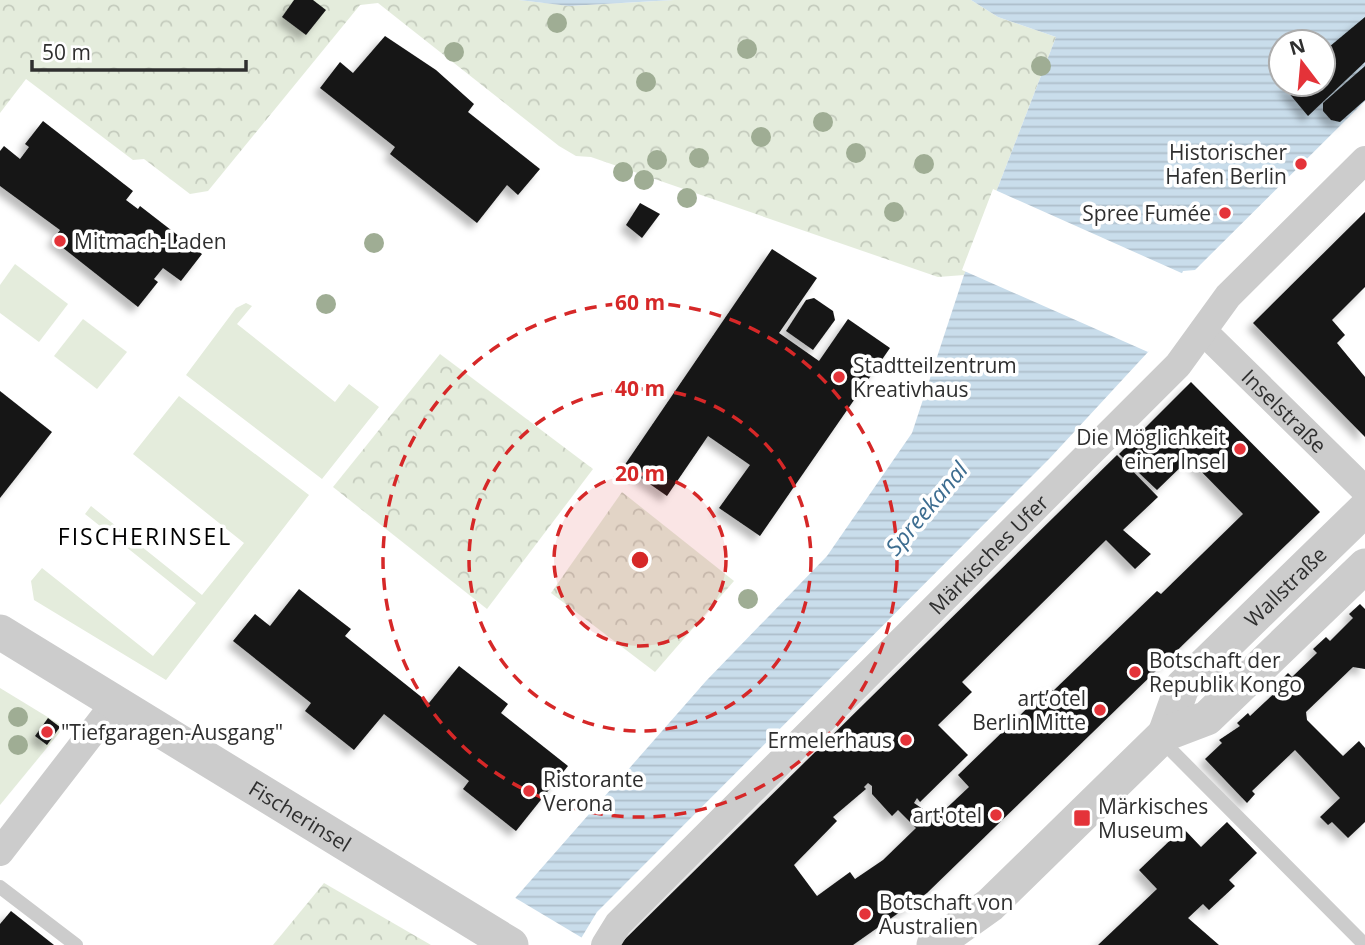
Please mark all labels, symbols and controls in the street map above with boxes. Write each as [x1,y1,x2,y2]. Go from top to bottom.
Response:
scale bar [32,28,245,72]
north arrow [1267,28,1337,98]
text: N [1286,32,1308,61]
text: 50 m [42,38,91,66]
place label: Historischer Hafen Berlin [1165,138,1287,190]
marker: Historischer Hafen Berlin [1293,156,1309,172]
place label: Spree Fumée [1082,199,1211,227]
marker: Spree Fumée [1217,205,1233,221]
place label: Mitmach-Laden [74,227,227,255]
marker: Mitmach-Laden [52,233,68,249]
text: 60 m [615,288,665,316]
place label: Stadtteilzentrum Kreativhaus [853,351,1017,403]
street label: Inselstraße [1236,363,1333,459]
marker: Stadtteilzentrum Kreativhaus [831,369,847,385]
text: 40 m [615,374,665,402]
place label: Die Möglichkeit einer Insel [1076,423,1226,475]
marker: Die Möglichkeit einer Insel [1232,441,1248,457]
water label: Spreekanal [877,453,975,562]
text: 20 m [615,459,665,487]
street label: Märkisches Ufer [922,488,1055,620]
district label: FISCHERINSEL [58,520,232,552]
street label: Wallstraße [1238,540,1332,633]
centre of rings [628,548,652,572]
place label: Botschaft der Republik Kongo [1149,646,1302,698]
marker: Botschaft der Republik Kongo [1127,664,1143,680]
place label: art’otel Berlin Mitte [972,684,1086,736]
marker: art’otel Berlin Mitte [1092,702,1108,718]
place label: "Tiefgaragen-Ausgang" [61,718,283,746]
marker: "Tiefgaragen-Ausgang" [39,724,55,740]
place label: Ermelerhaus [767,726,892,754]
marker: Ermelerhaus [898,732,914,748]
place label: Ristorante Verona [543,765,644,817]
street label: Fischerinsel [244,774,356,858]
marker: Ristorante Verona [521,783,537,799]
place label: Märkisches Museum [1098,792,1208,844]
place label: art'otel [912,801,982,829]
marker: art'otel [988,807,1004,823]
marker: Märkisches Museum [1072,808,1092,828]
place label: Botschaft von Australien [879,888,1013,940]
marker: Botschaft von Australien [857,906,873,922]

